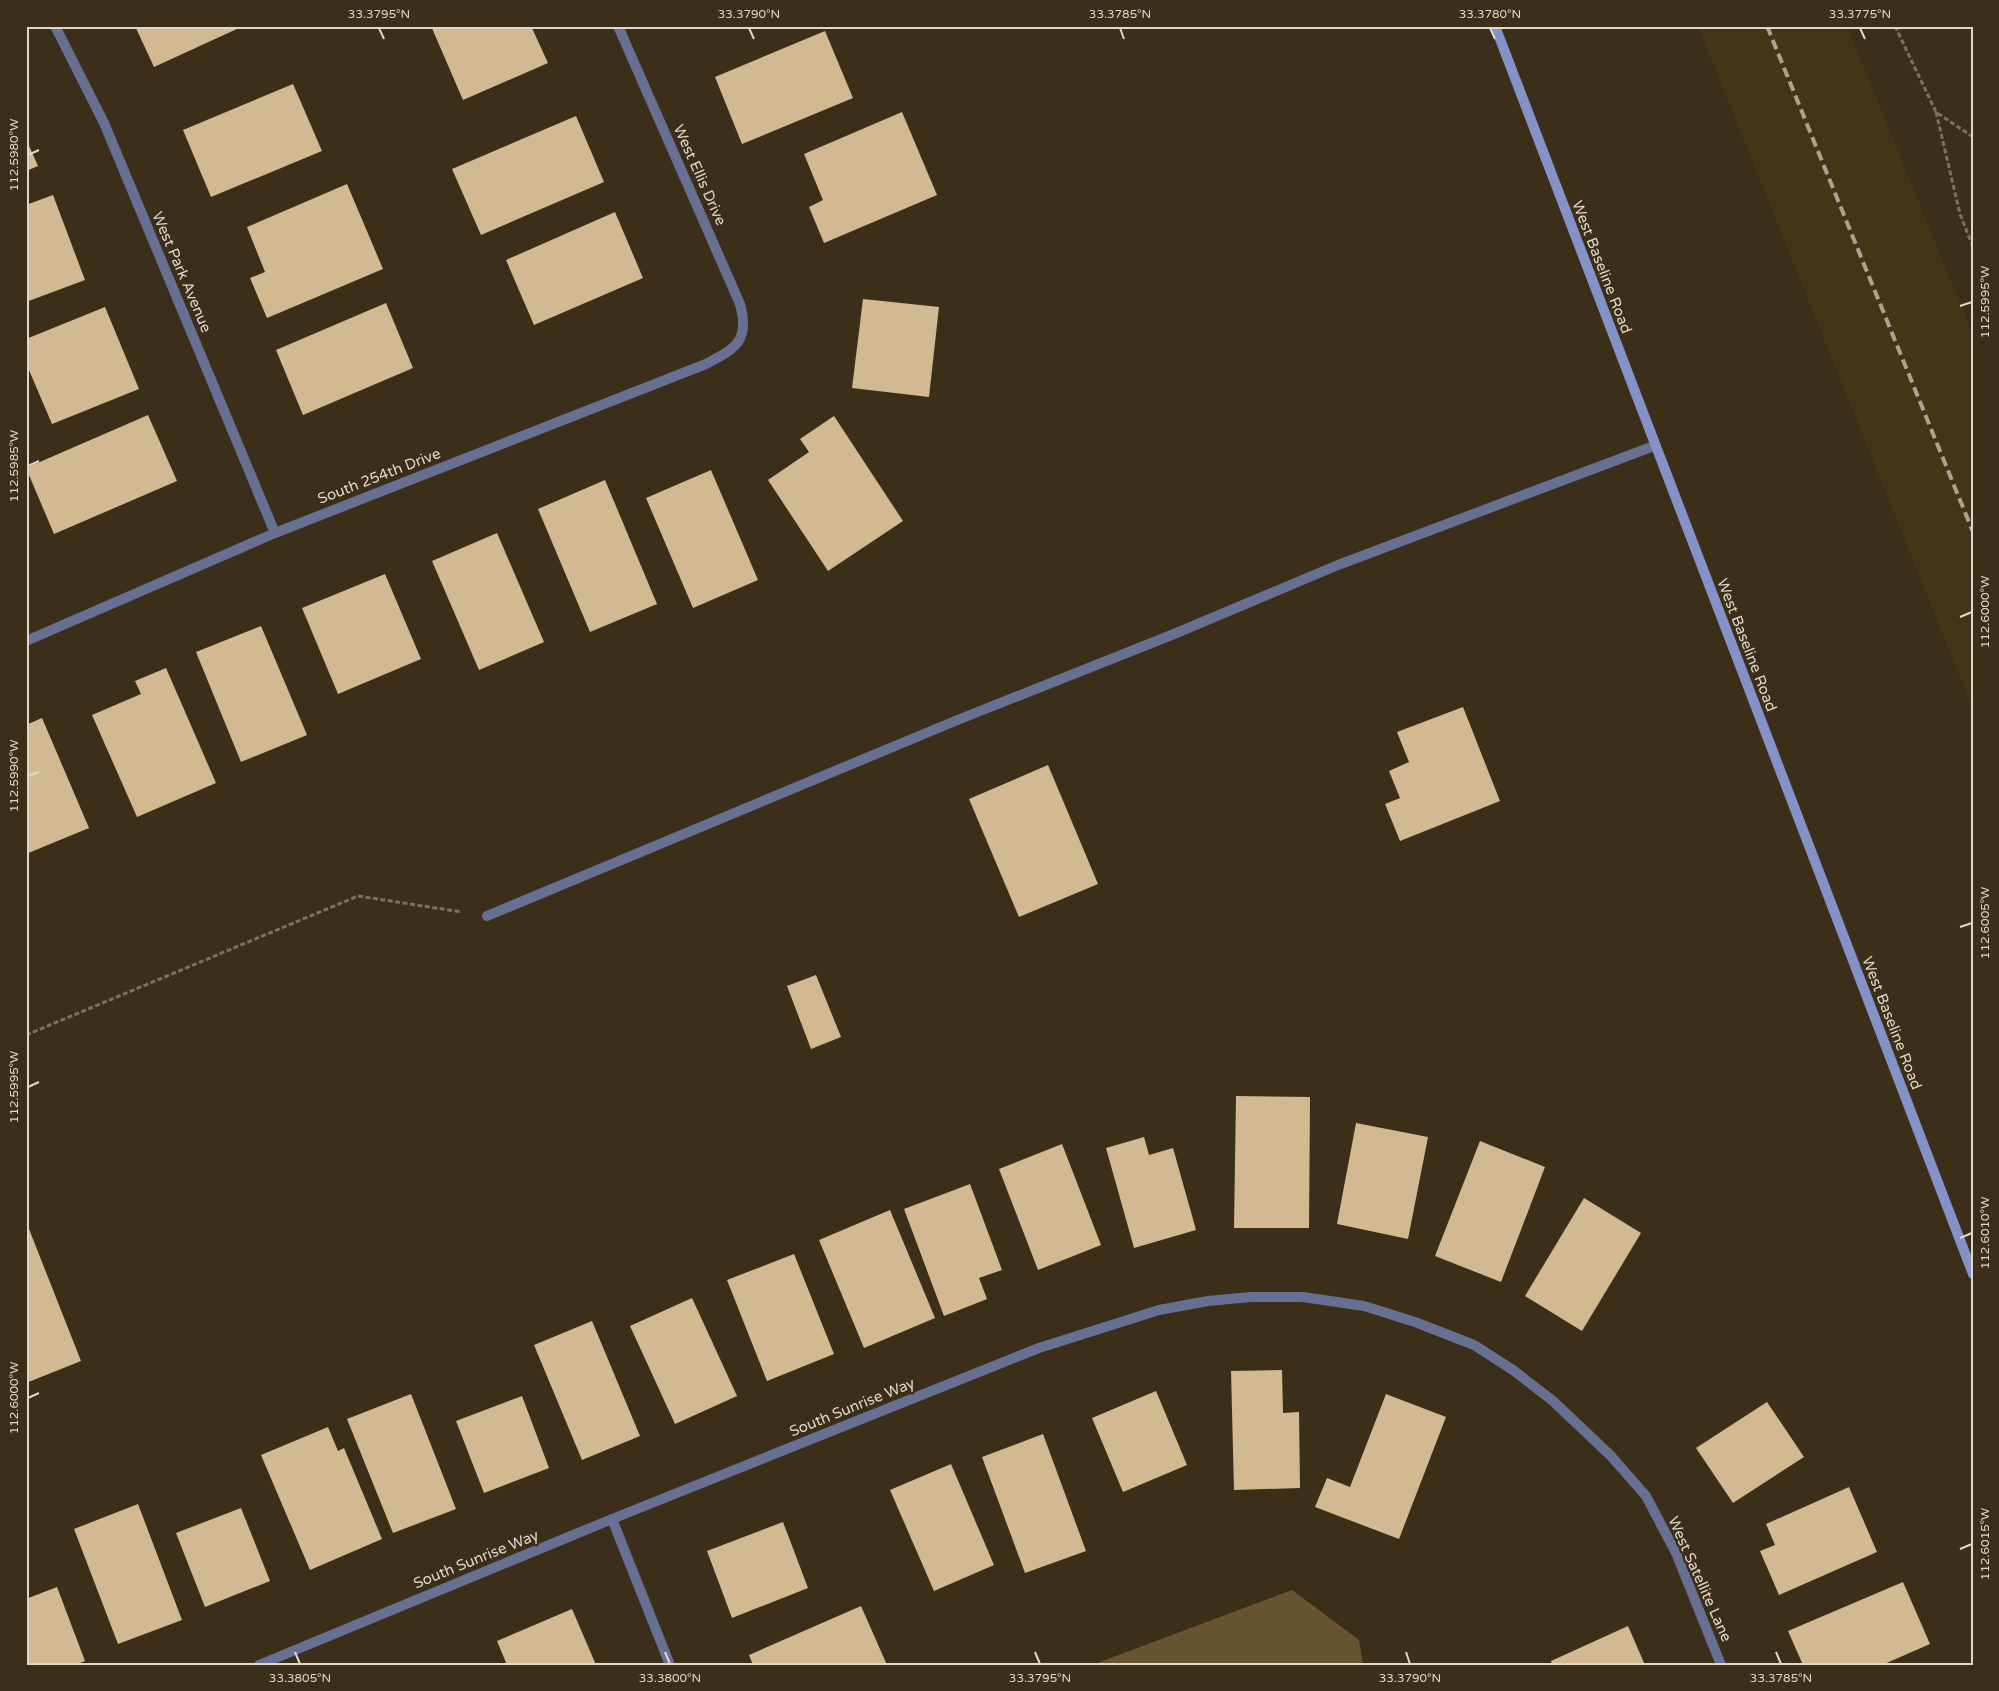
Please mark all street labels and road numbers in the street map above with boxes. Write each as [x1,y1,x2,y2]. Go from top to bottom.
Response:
street label: West Ellis Drive [670,122,730,228]
street label: West Baseline Road [1568,198,1636,336]
street label: West Park Avenue [148,209,216,335]
street label: South 254th Drive [315,444,443,508]
street label: West Baseline Road [1713,576,1781,714]
street label: West Baseline Road [1858,954,1926,1092]
street label: South Sunrise Way [787,1374,917,1440]
street label: West Satellite Lane [1664,1514,1736,1644]
street label: South Sunrise Way [411,1526,541,1592]

